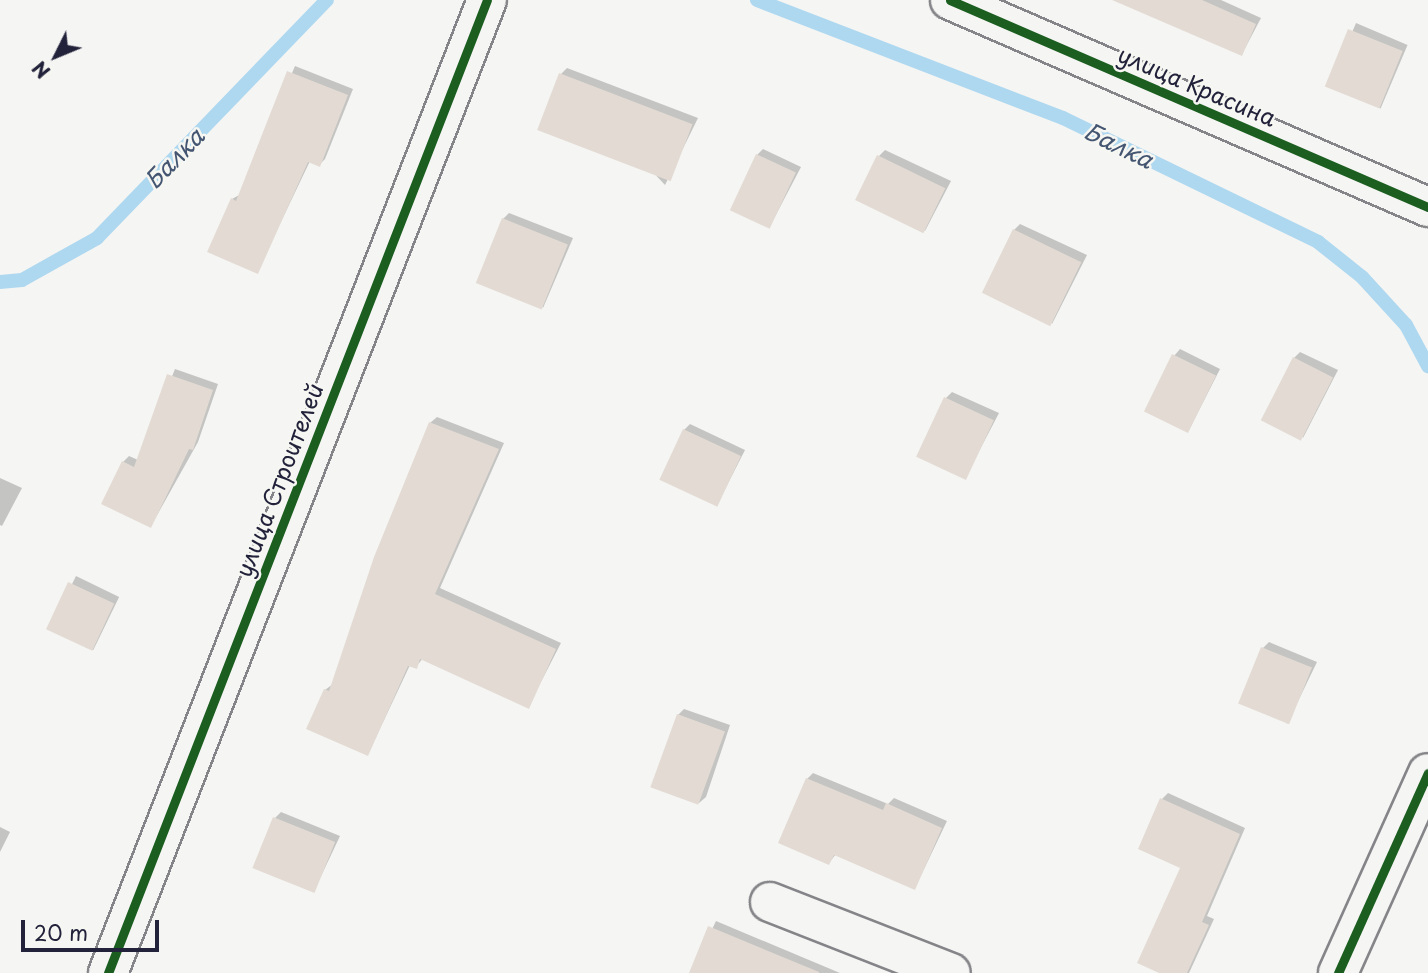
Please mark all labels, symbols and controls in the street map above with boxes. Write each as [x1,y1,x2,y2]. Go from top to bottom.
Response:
north arrow [21,21,91,91]
street label: улица Красина [1113,40,1281,132]
text: N [25,55,56,85]
water label: Балка [1080,116,1158,174]
water label: Балка [138,122,210,194]
street label: улица Строителей [229,379,329,581]
scale bar [24,906,163,950]
text: 20 m [34,916,88,948]

